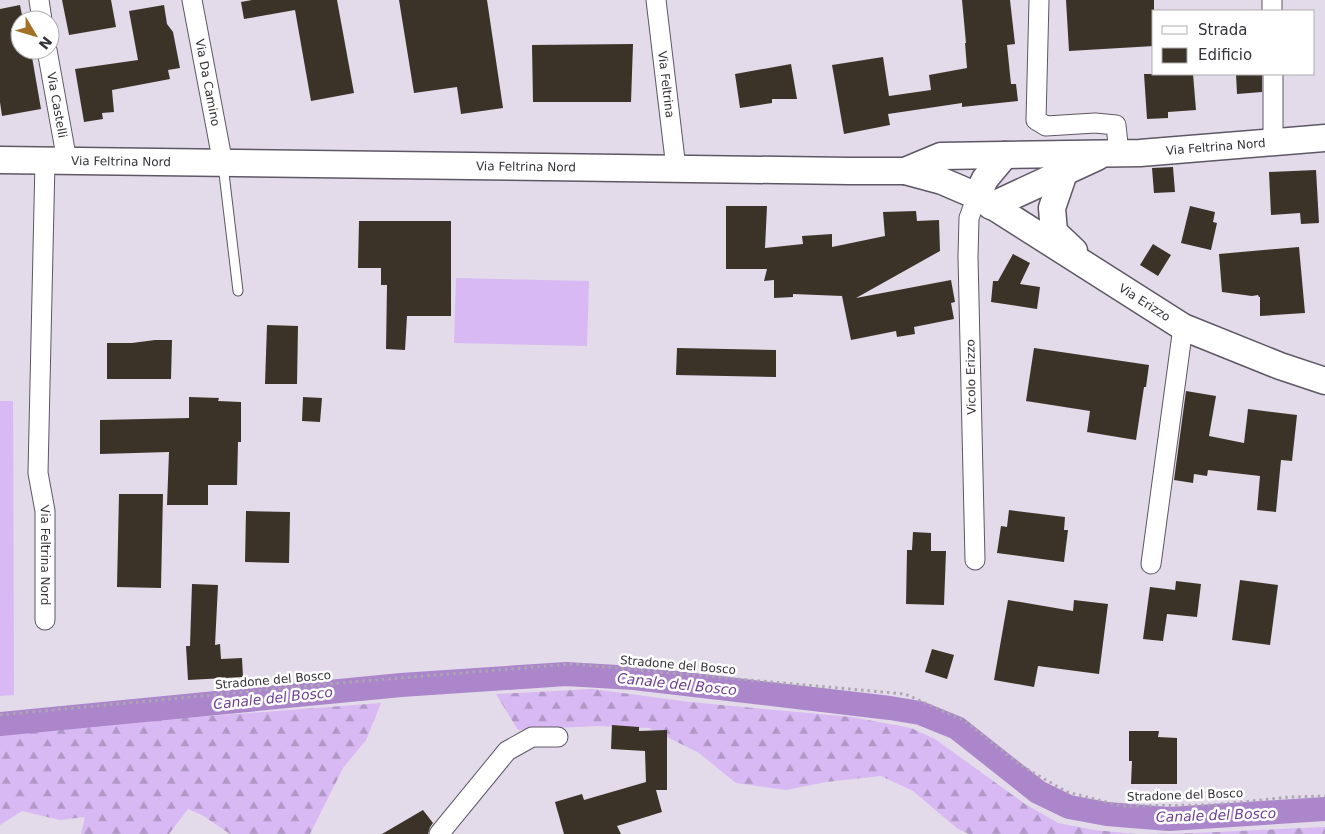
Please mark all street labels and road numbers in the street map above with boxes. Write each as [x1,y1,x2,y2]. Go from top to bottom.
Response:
street label: Via Da Camino [192,38,223,127]
street label: Via Feltrina [655,50,677,119]
street label: Via Castelli [44,71,70,139]
street label: Via Feltrina Nord [1165,136,1266,158]
street label: Via Feltrina Nord [71,154,171,169]
street label: Via Feltrina Nord [476,159,576,174]
street label: Via Erizzo [1116,281,1173,324]
street label: Vicolo Erizzo [963,339,979,415]
street label: Via Feltrina Nord [37,504,52,605]
street label: Stradone del Bosco [619,653,737,677]
street label: Stradone del Bosco [214,668,332,692]
street label: Stradone del Bosco [1127,786,1243,804]

